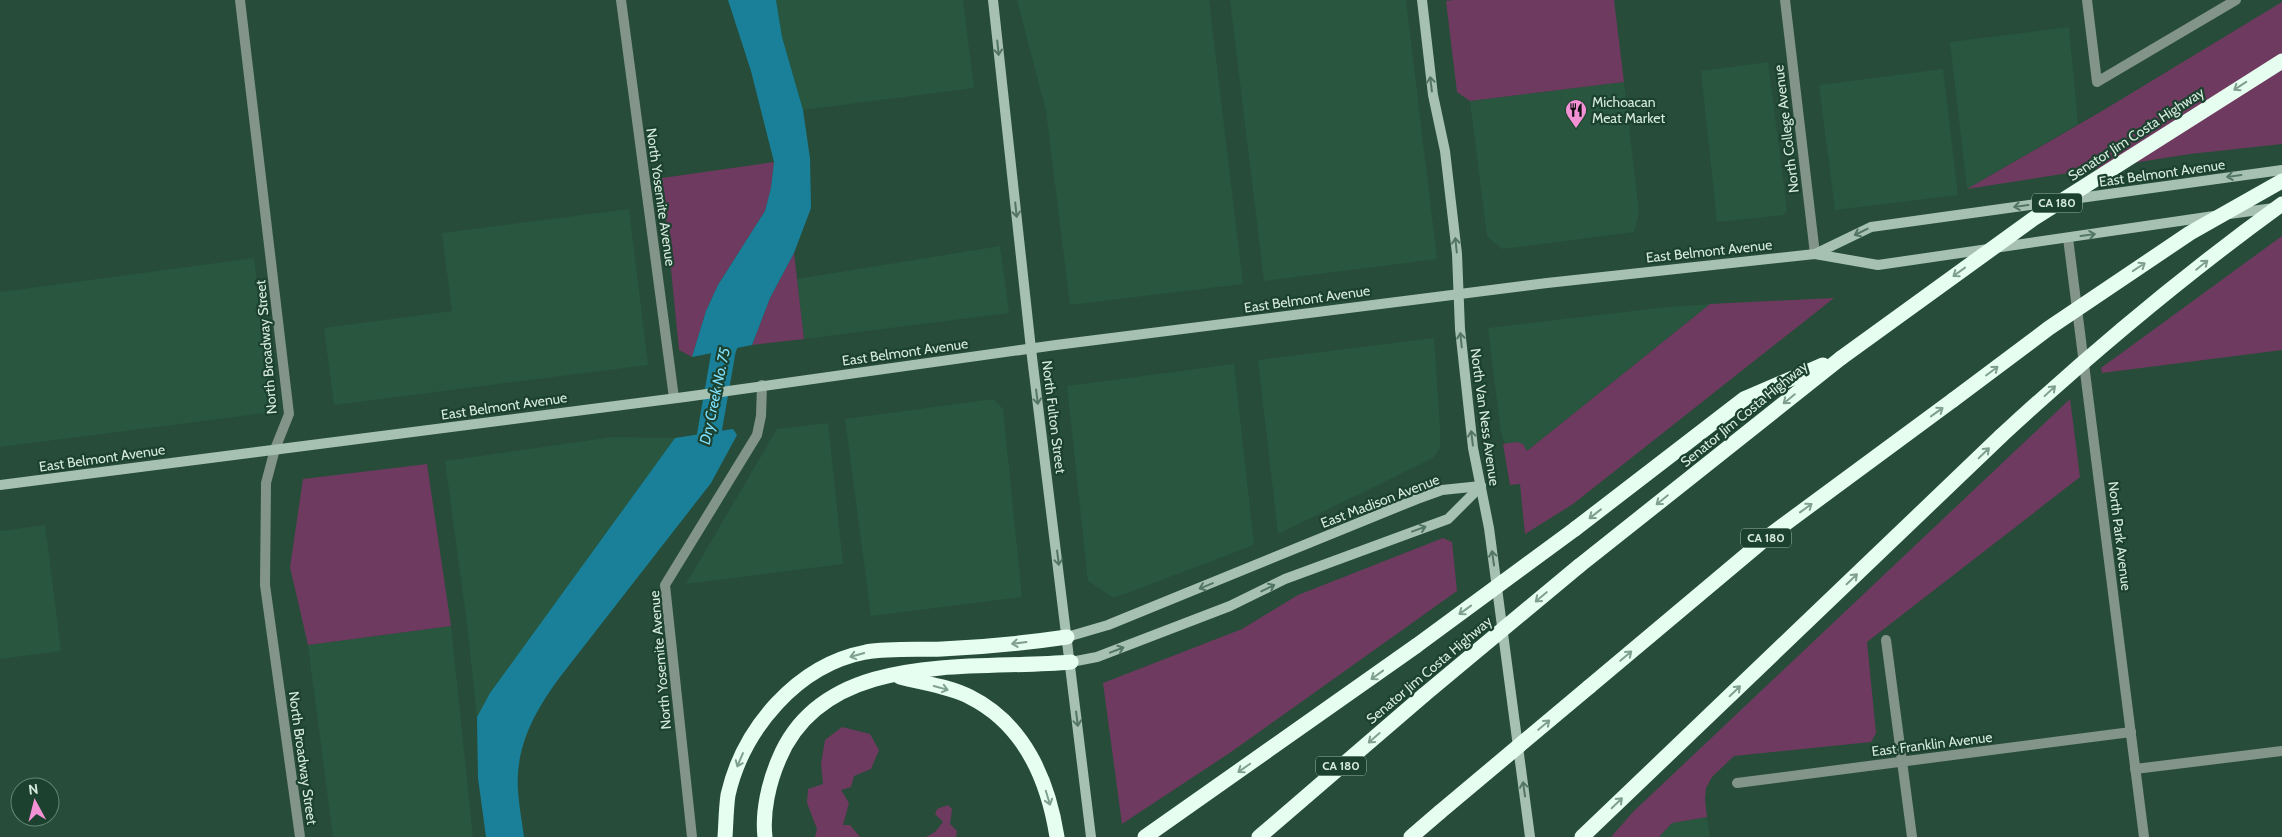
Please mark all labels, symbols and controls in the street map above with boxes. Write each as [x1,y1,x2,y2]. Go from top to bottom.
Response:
one-way arrow [993,40,1003,56]
street label: North College Avenue [1769,64,1803,194]
one-way arrow [1426,77,1436,93]
one-way arrow [2234,82,2248,92]
street label: Senator Jim Costa Highway [2064,83,2208,185]
place label: Michoacan Meat Market [1592,93,1665,127]
restaurant icon: Michoacan Meat Market [1564,98,1588,129]
street label: North Yosemite Avenue [642,127,680,267]
street label: East Belmont Avenue [2098,155,2226,191]
one-way arrow [2226,172,2242,182]
road number: CA 180 [2032,194,2082,212]
one-way arrow [2013,201,2029,211]
one-way arrow [1011,202,1021,218]
one-way arrow [1854,228,1869,237]
one-way arrow [2079,230,2095,240]
street label: East Belmont Avenue [1645,235,1773,267]
one-way arrow [1451,237,1461,253]
one-way arrow [2195,260,2209,270]
one-way arrow [2132,262,2146,272]
one-way arrow [1953,267,1966,278]
street label: North Broadway Street [251,279,281,415]
street label: East Belmont Avenue [1243,281,1371,317]
one-way arrow [1456,333,1466,349]
street label: East Belmont Avenue [841,334,969,370]
water label: Dry Creek No. 75 [696,345,734,446]
street label: North Van Ness Avenue [1466,347,1504,487]
street label: Senator Jim Costa Highway [1677,357,1811,471]
street label: North Fulton Street [1038,359,1070,475]
one-way arrow [1985,365,1998,376]
one-way arrow [2044,385,2056,397]
street label: East Belmont Avenue [440,388,568,424]
one-way arrow [1032,389,1042,405]
one-way arrow [1783,393,1796,404]
one-way arrow [1930,407,1944,417]
one-way arrow [1467,431,1477,447]
street label: East Belmont Avenue [38,440,166,476]
one-way arrow [1978,447,1990,459]
street label: East Madison Avenue [1318,470,1442,532]
street label: North Park Avenue [2104,480,2136,592]
one-way arrow [1656,495,1669,506]
one-way arrow [1799,503,1812,514]
one-way arrow [1588,509,1602,519]
one-way arrow [1411,524,1426,533]
road number: CA 180 [1741,528,1791,548]
one-way arrow [1053,550,1063,566]
one-way arrow [1488,551,1498,567]
one-way arrow [1846,573,1859,585]
one-way arrow [1199,581,1214,591]
one-way arrow [1260,583,1275,593]
street label: North Yosemite Avenue [645,590,675,730]
one-way arrow [1535,592,1548,603]
one-way arrow [1458,605,1472,615]
street label: Senator Jim Costa Highway [1362,612,1496,728]
one-way arrow [1011,638,1027,648]
one-way arrow [1109,644,1124,654]
one-way arrow [1619,650,1632,661]
one-way arrow [850,651,866,660]
one-way arrow [1370,669,1384,680]
one-way arrow [932,683,948,693]
one-way arrow [1728,685,1741,697]
street label: North Broadway Street [285,690,321,826]
one-way arrow [1072,711,1082,727]
one-way arrow [1537,719,1550,730]
street label: East Franklin Avenue [1871,728,1993,760]
one-way arrow [1367,732,1380,744]
one-way arrow [735,752,745,767]
road number: CA 180 [1316,756,1366,776]
one-way arrow [1237,763,1251,773]
north arrow [10,777,60,827]
text: N [27,780,39,799]
one-way arrow [1519,781,1529,797]
one-way arrow [1044,789,1054,805]
one-way arrow [1611,797,1624,809]

